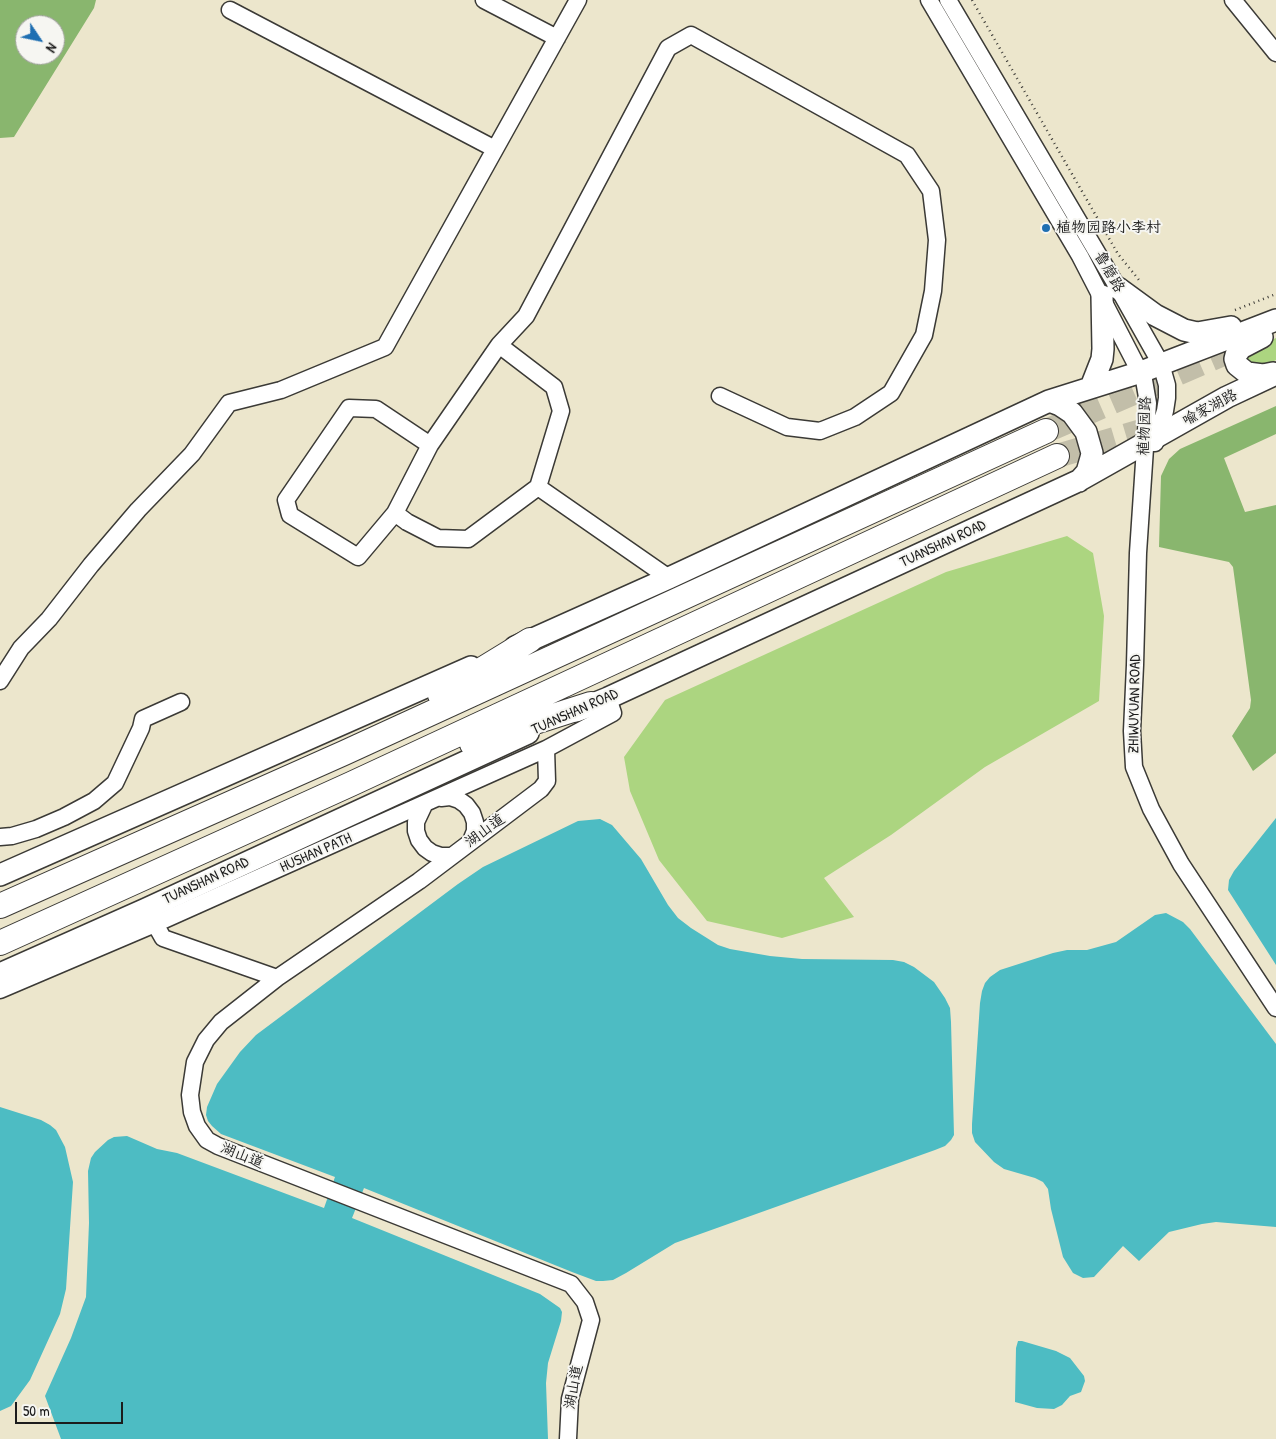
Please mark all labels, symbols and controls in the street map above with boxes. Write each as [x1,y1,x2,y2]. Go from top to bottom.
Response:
north arrow [15,15,65,65]
text: N [42,40,62,57]
place label: 植物园路小李村 [1056,219,1161,237]
marker: 植物园路小李村 [1040,222,1052,234]
street label: 鲁磨路 [1090,248,1128,296]
street label: 喻家湖路 [1179,386,1241,430]
street label: 植物园路 [1135,396,1155,456]
street label: TUANSHAN ROAD [897,516,989,572]
street label: ZHIWUYUAN ROAD [1125,654,1145,754]
street label: TUANSHAN ROAD [529,685,621,739]
street label: 湖山道 [462,810,508,852]
street label: HUSHAN PATH [277,829,355,877]
street label: TUANSHAN ROAD [160,853,252,909]
street label: 湖山道 [218,1139,266,1173]
street label: 湖山道 [561,1363,587,1411]
scale bar [18,1392,125,1424]
text: 50 m [23,1400,50,1421]

